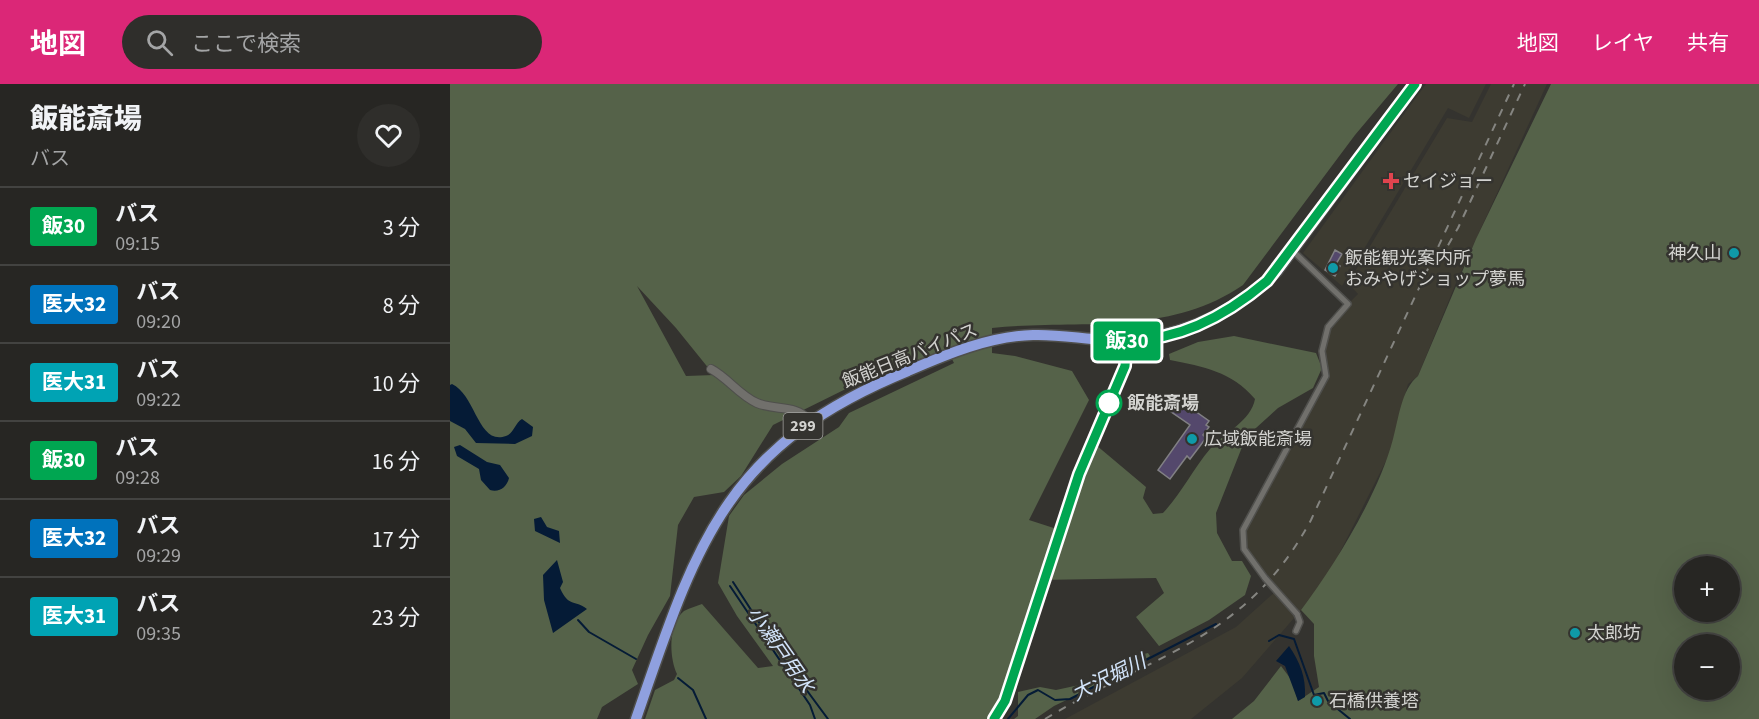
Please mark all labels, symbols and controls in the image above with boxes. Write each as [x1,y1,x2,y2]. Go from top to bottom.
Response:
search box [122,15,542,69]
text: 地図 [30,24,86,64]
icon: search [143,26,176,59]
text: ここで検索 [191,28,301,60]
text: 地図 [1517,28,1559,58]
text: レイヤ [1592,28,1654,58]
text: 共有 [1687,28,1729,58]
text: 飯能斎場 [30,99,142,139]
button: heart [357,104,420,167]
text: バス [30,145,70,173]
place label: セイジョー [1403,169,1493,194]
marker: セイジョー [1384,174,1398,188]
text: バス [115,198,159,230]
text: 飯30 [42,211,85,241]
text: 3 分 [383,212,420,244]
text: 09:15 [115,230,160,258]
place label: 神久山 [1668,241,1722,266]
place label: 飯能観光案内所 おみやげショップ夢馬 [1345,246,1525,292]
marker: 神久山 [1727,246,1741,260]
marker: 飯能観光案内所 おみやげショップ夢馬 [1326,261,1340,275]
text: バス [136,276,180,308]
text: 医大32 [42,289,106,319]
text: 8 分 [383,290,420,322]
text: 09:20 [136,308,181,336]
street label: 飯能日高バイパス [839,318,981,394]
line badge: 飯30 [1092,322,1162,360]
text: 飯30 [1105,326,1149,356]
text: バス [136,354,180,386]
text: 医大31 [42,367,106,397]
text: 10 分 [372,368,420,400]
text: 09:22 [136,386,181,414]
marker: 飯能斎場 [1096,390,1122,416]
place label: 飯能斎場 [1127,391,1199,416]
road number: 299 [784,413,822,439]
place label: 広域飯能斎場 [1204,427,1312,452]
text: バス [115,432,159,464]
marker: 広域飯能斎場 [1185,432,1199,446]
text: 飯30 [42,445,85,475]
text: 16 分 [372,446,420,478]
text: 09:28 [115,464,160,492]
text: バス [136,510,180,542]
text: 医大32 [42,523,106,553]
text: 17 分 [372,524,420,556]
text: 09:29 [136,542,181,570]
map controls [1674,556,1740,700]
button: + [1674,556,1740,622]
text: バス [136,588,180,620]
text: 医大31 [42,601,106,631]
water label: 小瀬戸用水 [740,601,821,701]
text: 23 分 [372,602,420,634]
text: 09:35 [136,620,181,648]
place label: 太郎坊 [1587,621,1641,646]
marker: 太郎坊 [1568,626,1582,640]
button: − [1674,634,1740,700]
water label: 大沢堀川 [1067,647,1153,708]
place label: 石橋供養塔 [1329,689,1419,714]
marker: 石橋供養塔 [1310,694,1324,708]

